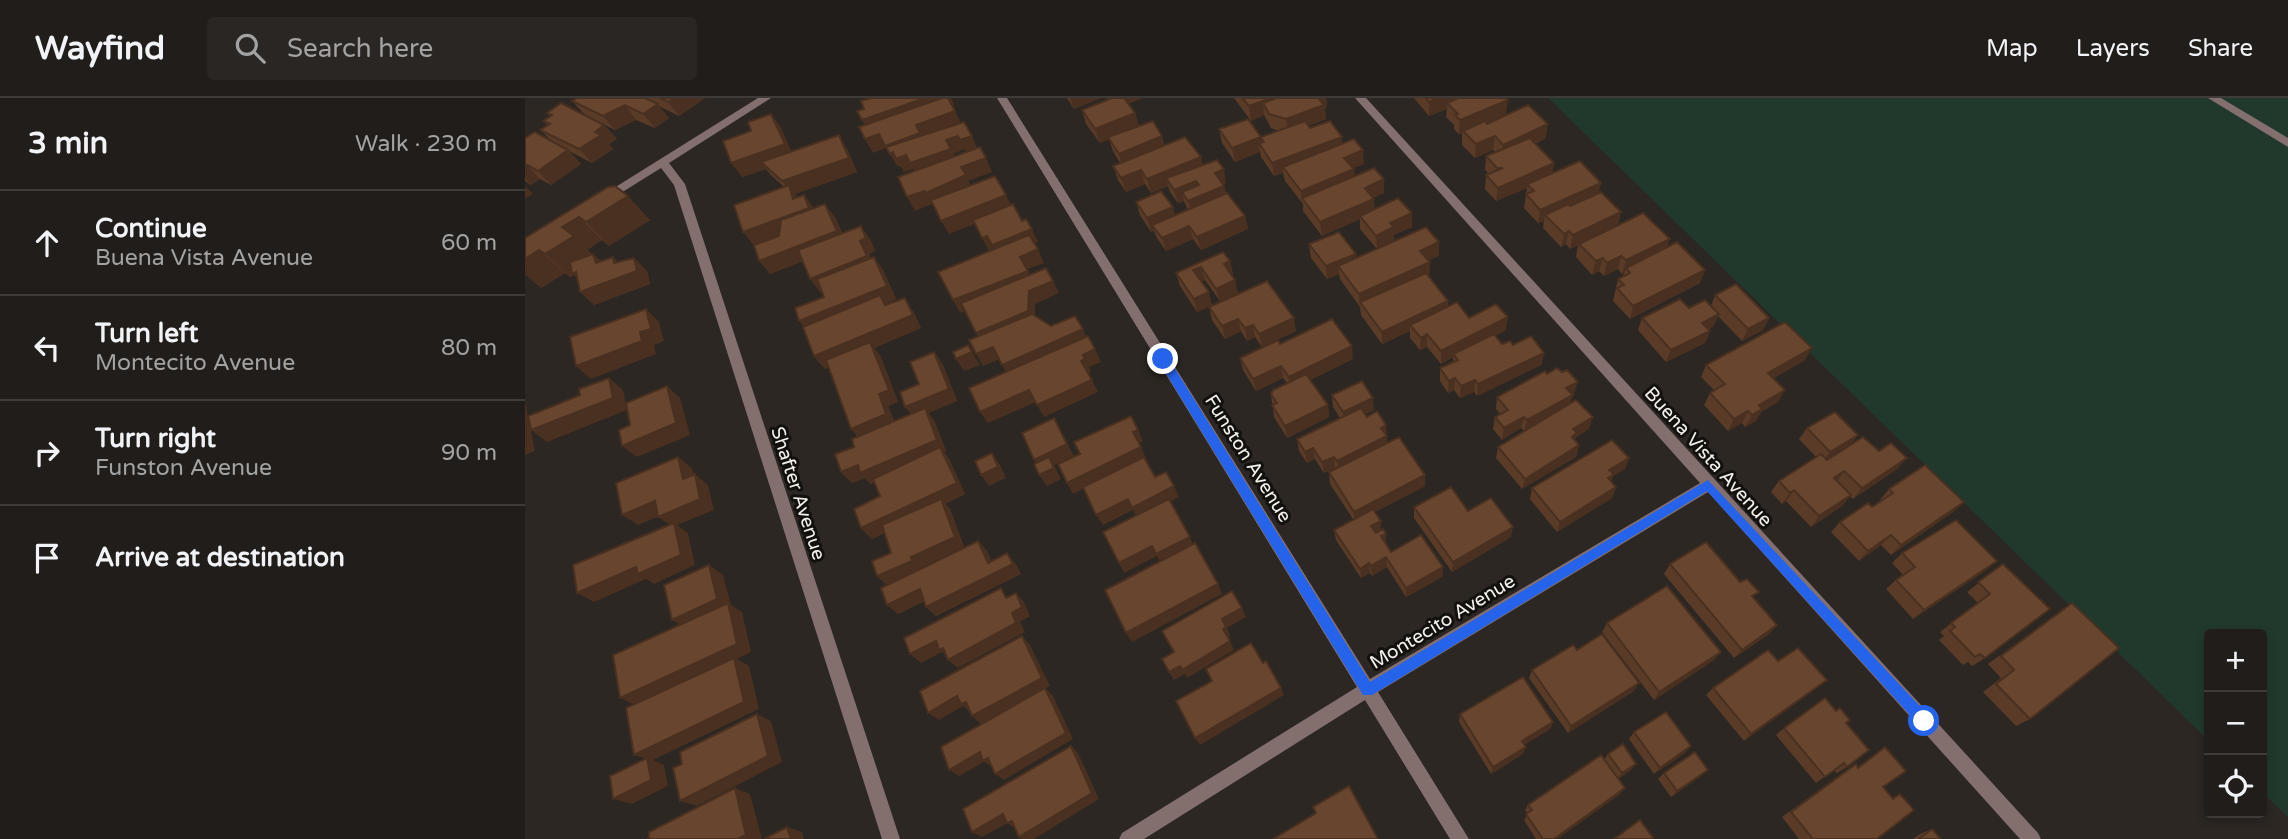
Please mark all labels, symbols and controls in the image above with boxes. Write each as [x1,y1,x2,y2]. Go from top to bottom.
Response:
search box [207,17,697,80]
text: Wayfind [35,29,165,68]
icon: search [231,29,269,67]
text: Search here [287,33,433,64]
text: Map [1986,34,2038,63]
text: Layers [2076,34,2150,63]
text: Share [2188,34,2253,63]
text: 3 min [28,125,108,162]
text: Walk · 230 m [355,130,497,158]
text: Continue [95,213,207,244]
icon: ahead [28,224,66,262]
text: 60 m [441,229,497,257]
text: Buena Vista Avenue [95,244,313,272]
text: Turn left [95,318,198,349]
icon: left [28,329,66,367]
text: 80 m [441,334,497,362]
route end [1147,343,1178,374]
text: Montecito Avenue [95,349,295,377]
street label: Buena Vista Avenue [1640,382,1777,531]
street label: Funston Avenue [1200,391,1296,526]
text: Turn right [95,423,216,454]
street label: Shafter Avenue [766,424,830,563]
icon: right [28,434,66,472]
text: 90 m [441,439,497,467]
text: Funston Avenue [95,454,272,482]
icon: arrive [28,539,66,577]
text: Arrive at destination [95,542,345,573]
street label: Montecito Avenue [1366,570,1519,674]
map controls [2204,629,2267,818]
button: + [2204,629,2267,692]
button: − [2204,692,2267,755]
route start [1908,705,1939,736]
button: locate [2204,755,2267,818]

